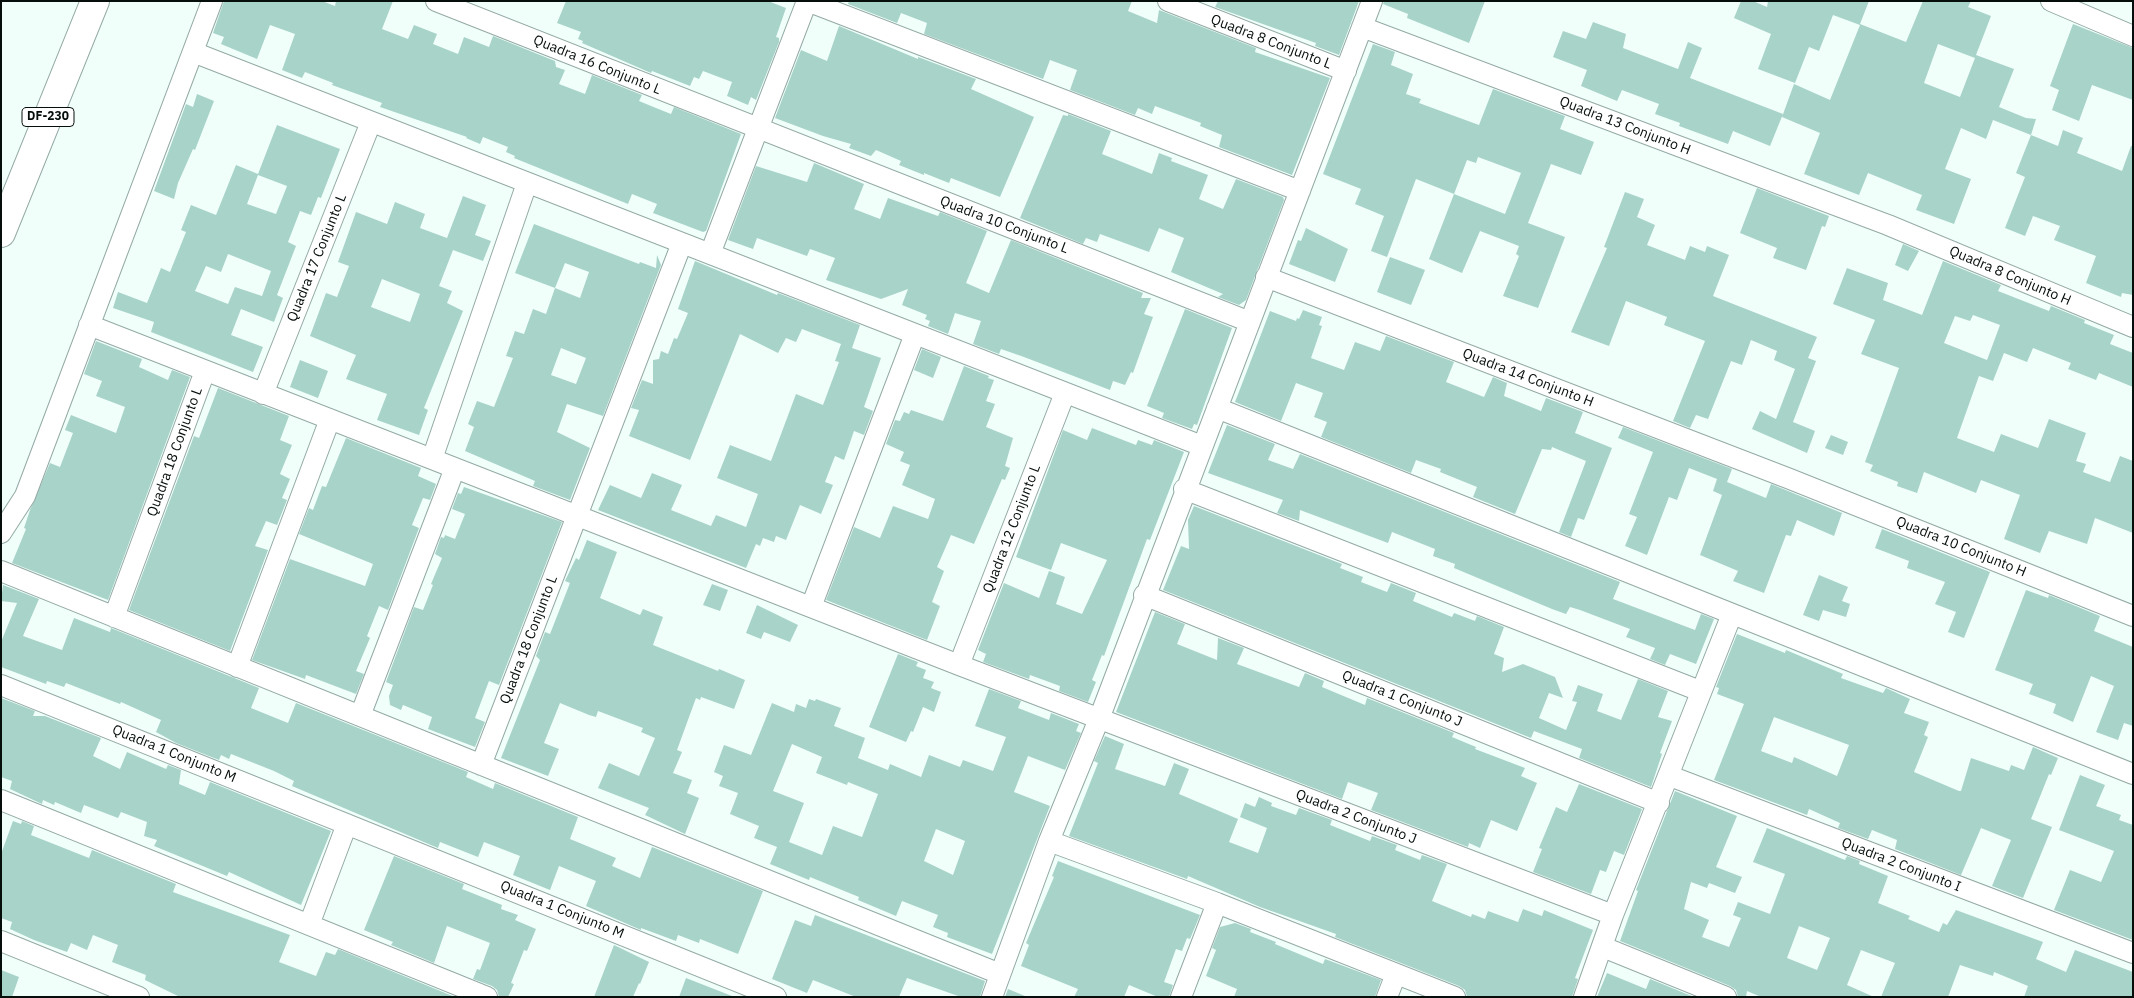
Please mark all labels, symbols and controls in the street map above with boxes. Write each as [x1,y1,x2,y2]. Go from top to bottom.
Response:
street label: Quadra 8 Conjunto L [1208,11,1334,73]
street label: Quadra 16 Conjunto L [531,32,663,98]
street label: Quadra 13 Conjunto H [1557,93,1693,159]
road number: DF-230 [22,108,74,126]
street label: Quadra 17 Conjunto L [284,192,350,324]
street label: Quadra 10 Conjunto L [937,193,1071,257]
street label: Quadra 8 Conjunto H [1947,243,2073,309]
street label: Quadra 14 Conjunto H [1460,345,1596,411]
street label: Quadra 18 Conjunto L [144,385,206,519]
street label: Quadra 12 Conjunto L [980,462,1044,596]
street label: Quadra 10 Conjunto H [1893,513,2029,581]
street label: Quadra 18 Conjunto L [497,573,561,707]
street label: Quadra 1 Conjunto J [1339,667,1465,731]
street label: Quadra 1 Conjunto M [110,721,238,787]
street label: Quadra 2 Conjunto J [1293,786,1419,848]
street label: Quadra 2 Conjunto I [1839,834,1963,896]
street label: Quadra 1 Conjunto M [498,877,626,943]

